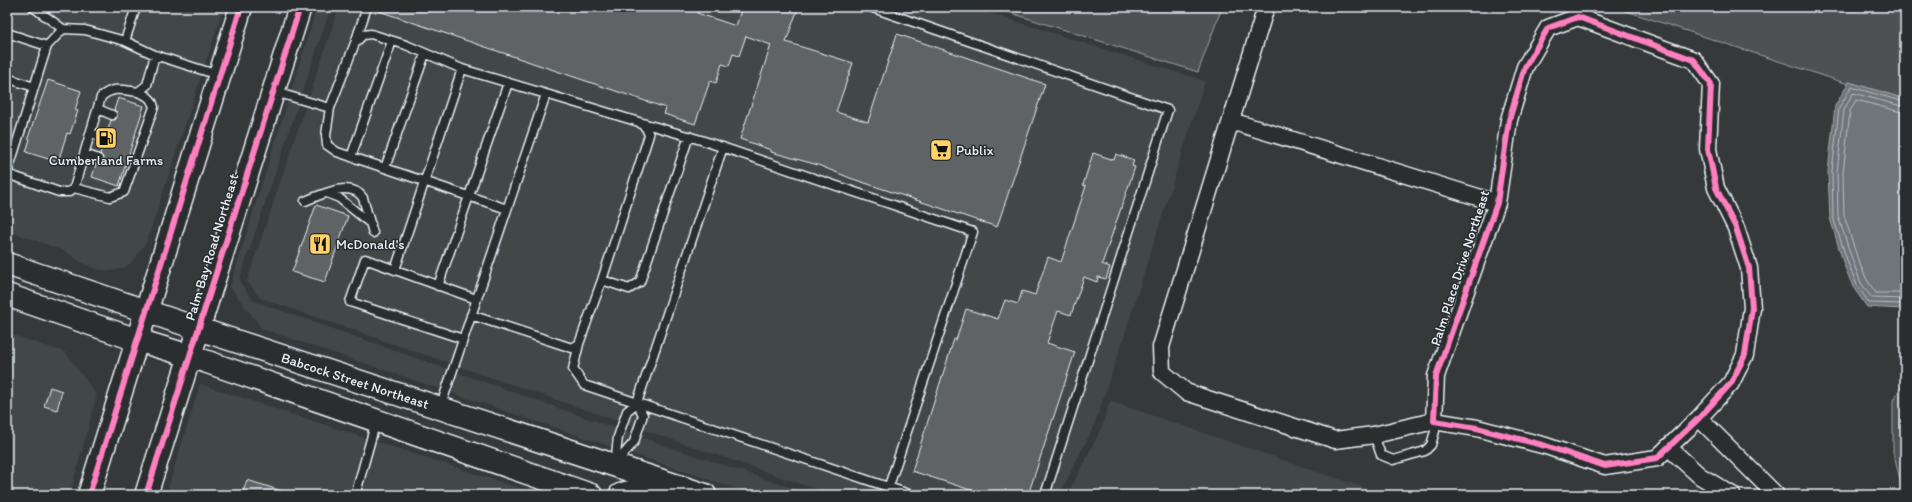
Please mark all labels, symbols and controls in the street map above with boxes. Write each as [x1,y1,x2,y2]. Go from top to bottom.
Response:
fuel station icon: Cumberland Farms [93,125,119,151]
supermarket icon: Publix [928,137,954,163]
place label: Publix [956,142,994,159]
place label: Cumberland Farms [49,152,163,169]
street label: Palm Bay Road Northeast [182,171,242,323]
street label: Palm Place Drive Northeast [1427,188,1493,348]
restaurant icon: McDonald's [307,231,333,257]
place label: McDonald's [336,236,405,253]
street label: Babcock Street Northeast [279,349,431,413]

